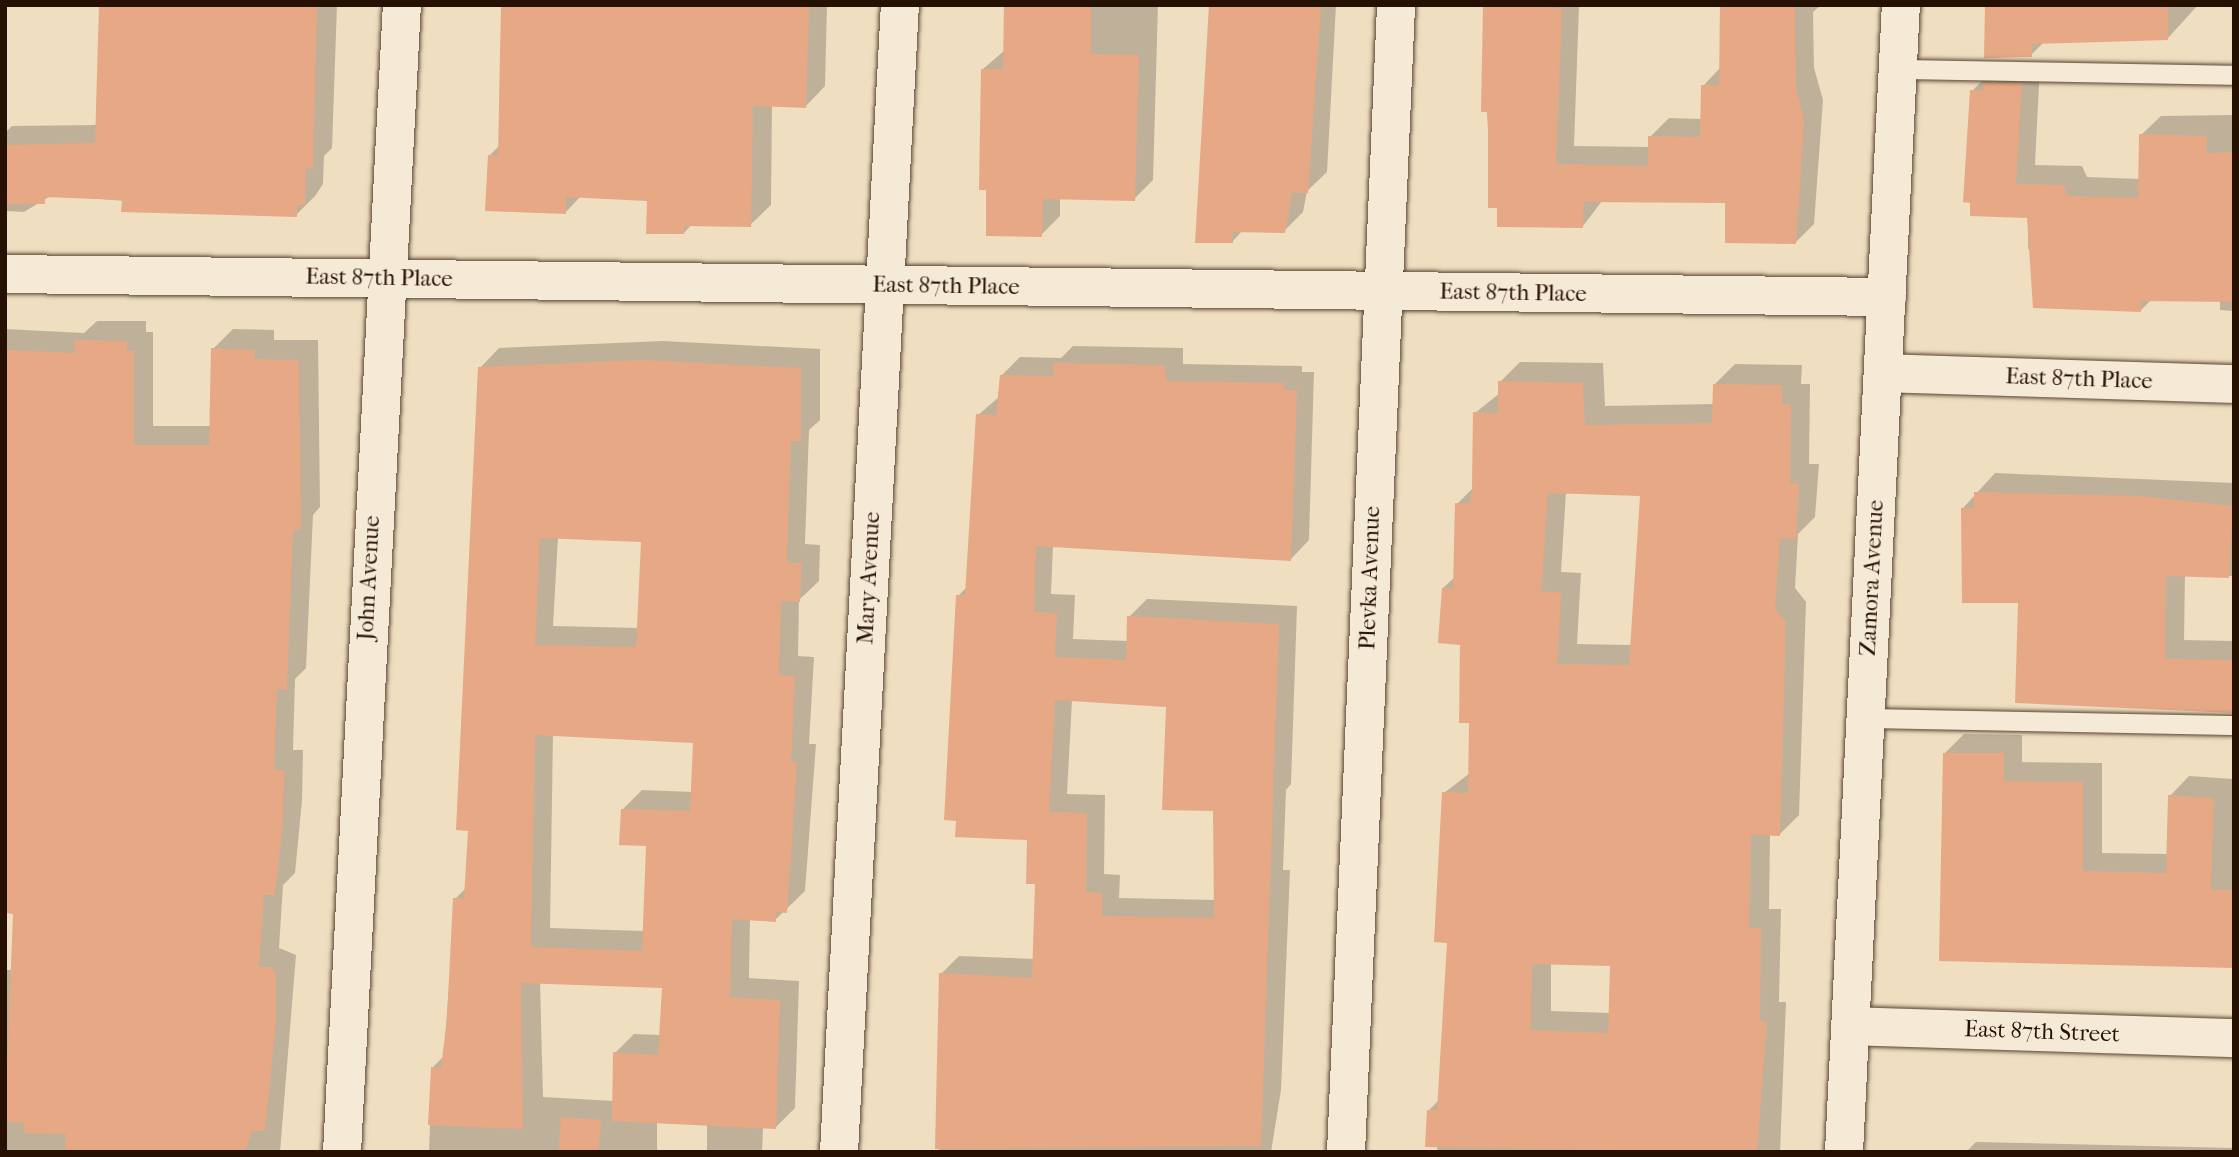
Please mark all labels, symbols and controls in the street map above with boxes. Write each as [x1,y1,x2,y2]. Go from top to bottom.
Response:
street label: East 87th Place [305,263,453,293]
street label: East 87th Place [872,271,1020,301]
street label: East 87th Place [1439,278,1587,308]
street label: East 87th Place [2005,363,2153,395]
street label: Zamora Avenue [1854,499,1890,657]
street label: Plevka Avenue [1354,506,1386,650]
street label: Mary Avenue [852,511,886,645]
street label: John Avenue [352,515,386,641]
street label: East 87th Street [1964,1015,2120,1049]

